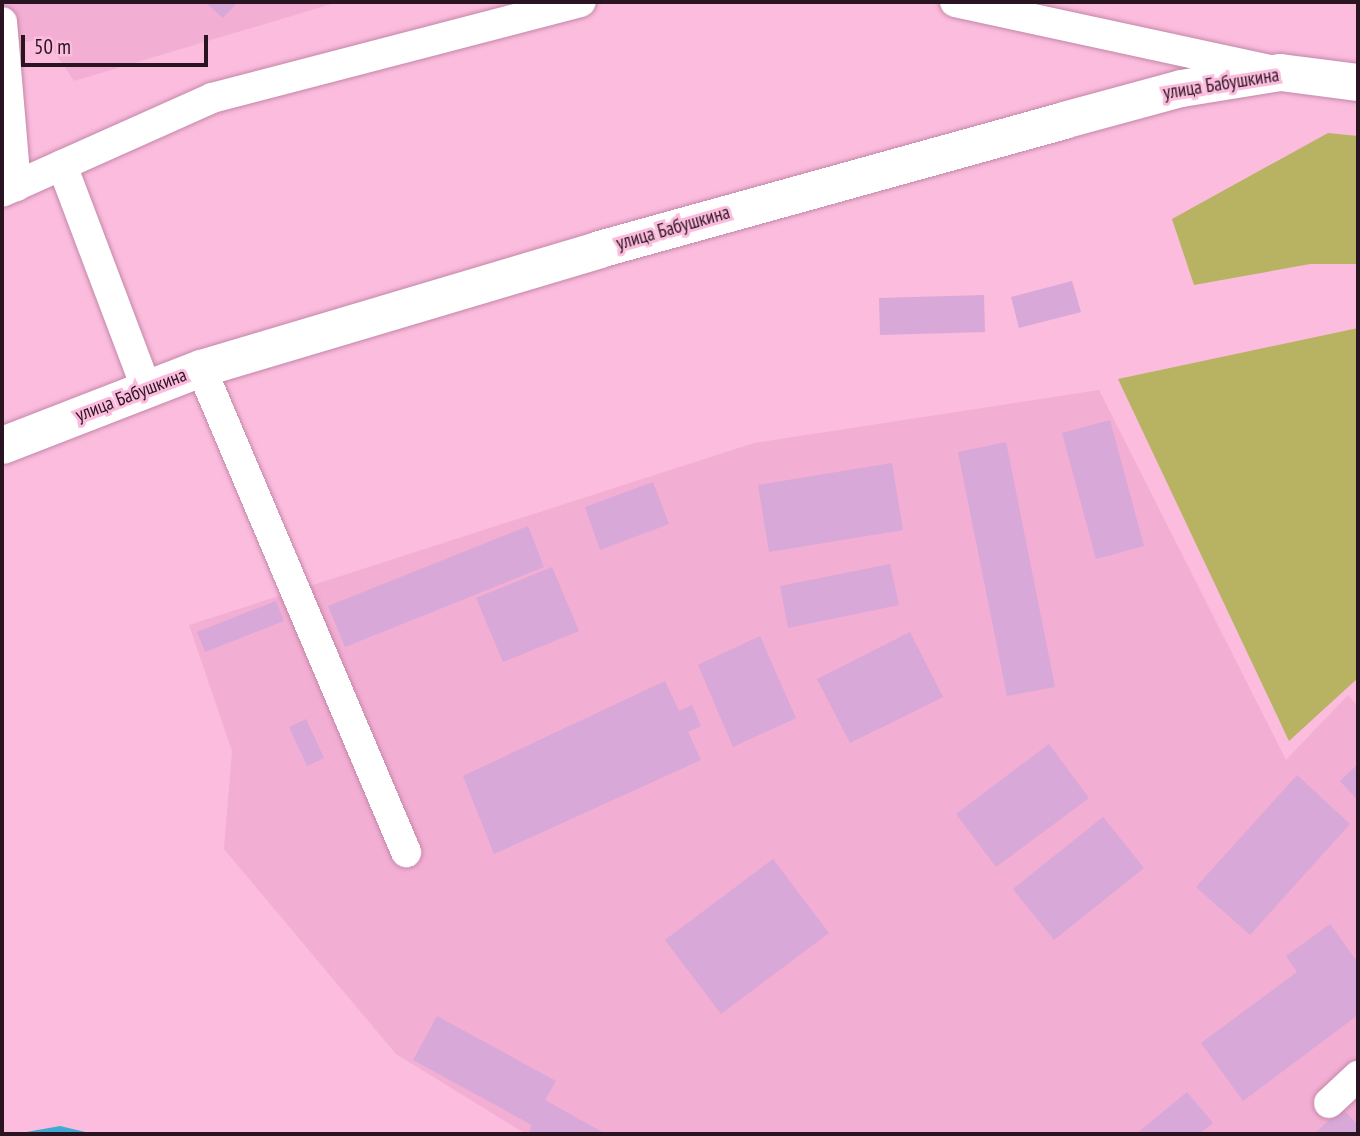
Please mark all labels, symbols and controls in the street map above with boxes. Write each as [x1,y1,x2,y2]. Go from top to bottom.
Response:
scale bar [24,21,212,65]
text: 50 m [34,33,71,60]
street label: улица Бабушкина [1161,64,1281,104]
street label: улица Бабушкина [614,201,732,255]
street label: улица Бабушкина [72,363,190,427]

